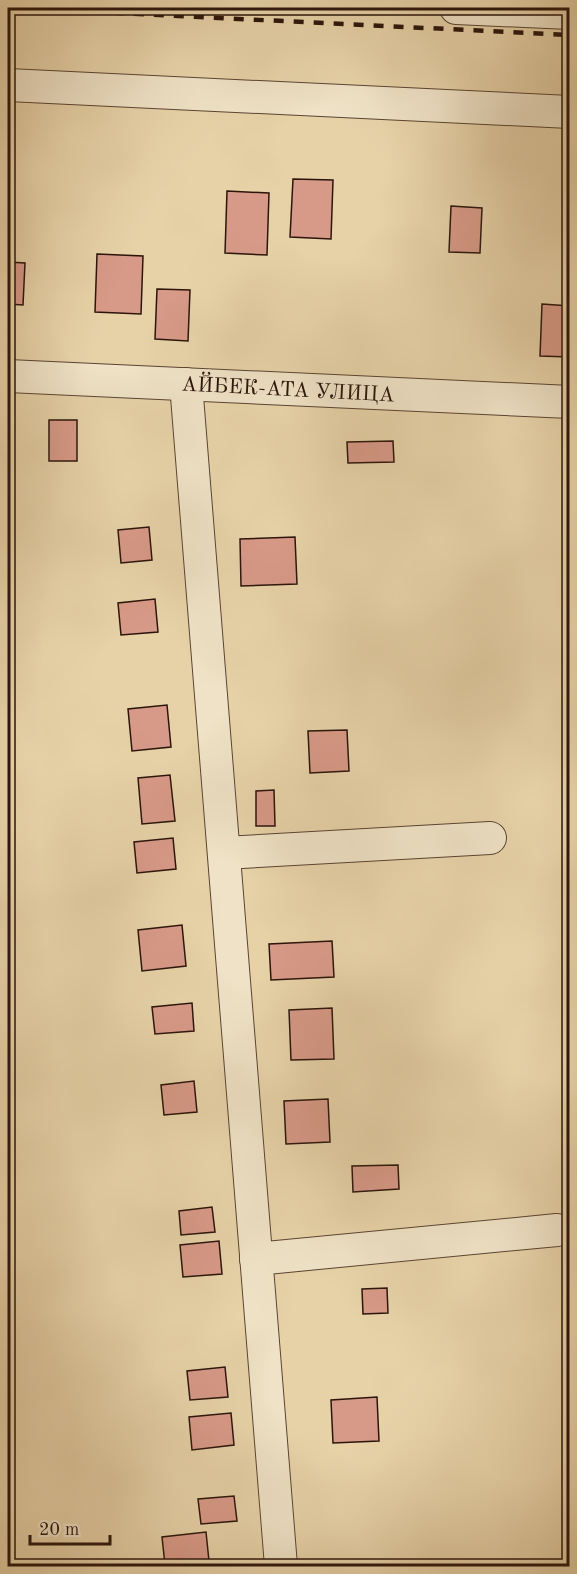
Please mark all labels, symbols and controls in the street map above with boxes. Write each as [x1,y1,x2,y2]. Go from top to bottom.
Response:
street label: АЙБЕК-АТА УЛИЦА [181,369,395,407]
scale bar [30,1508,110,1546]
text: 20 m [39,1521,79,1539]

